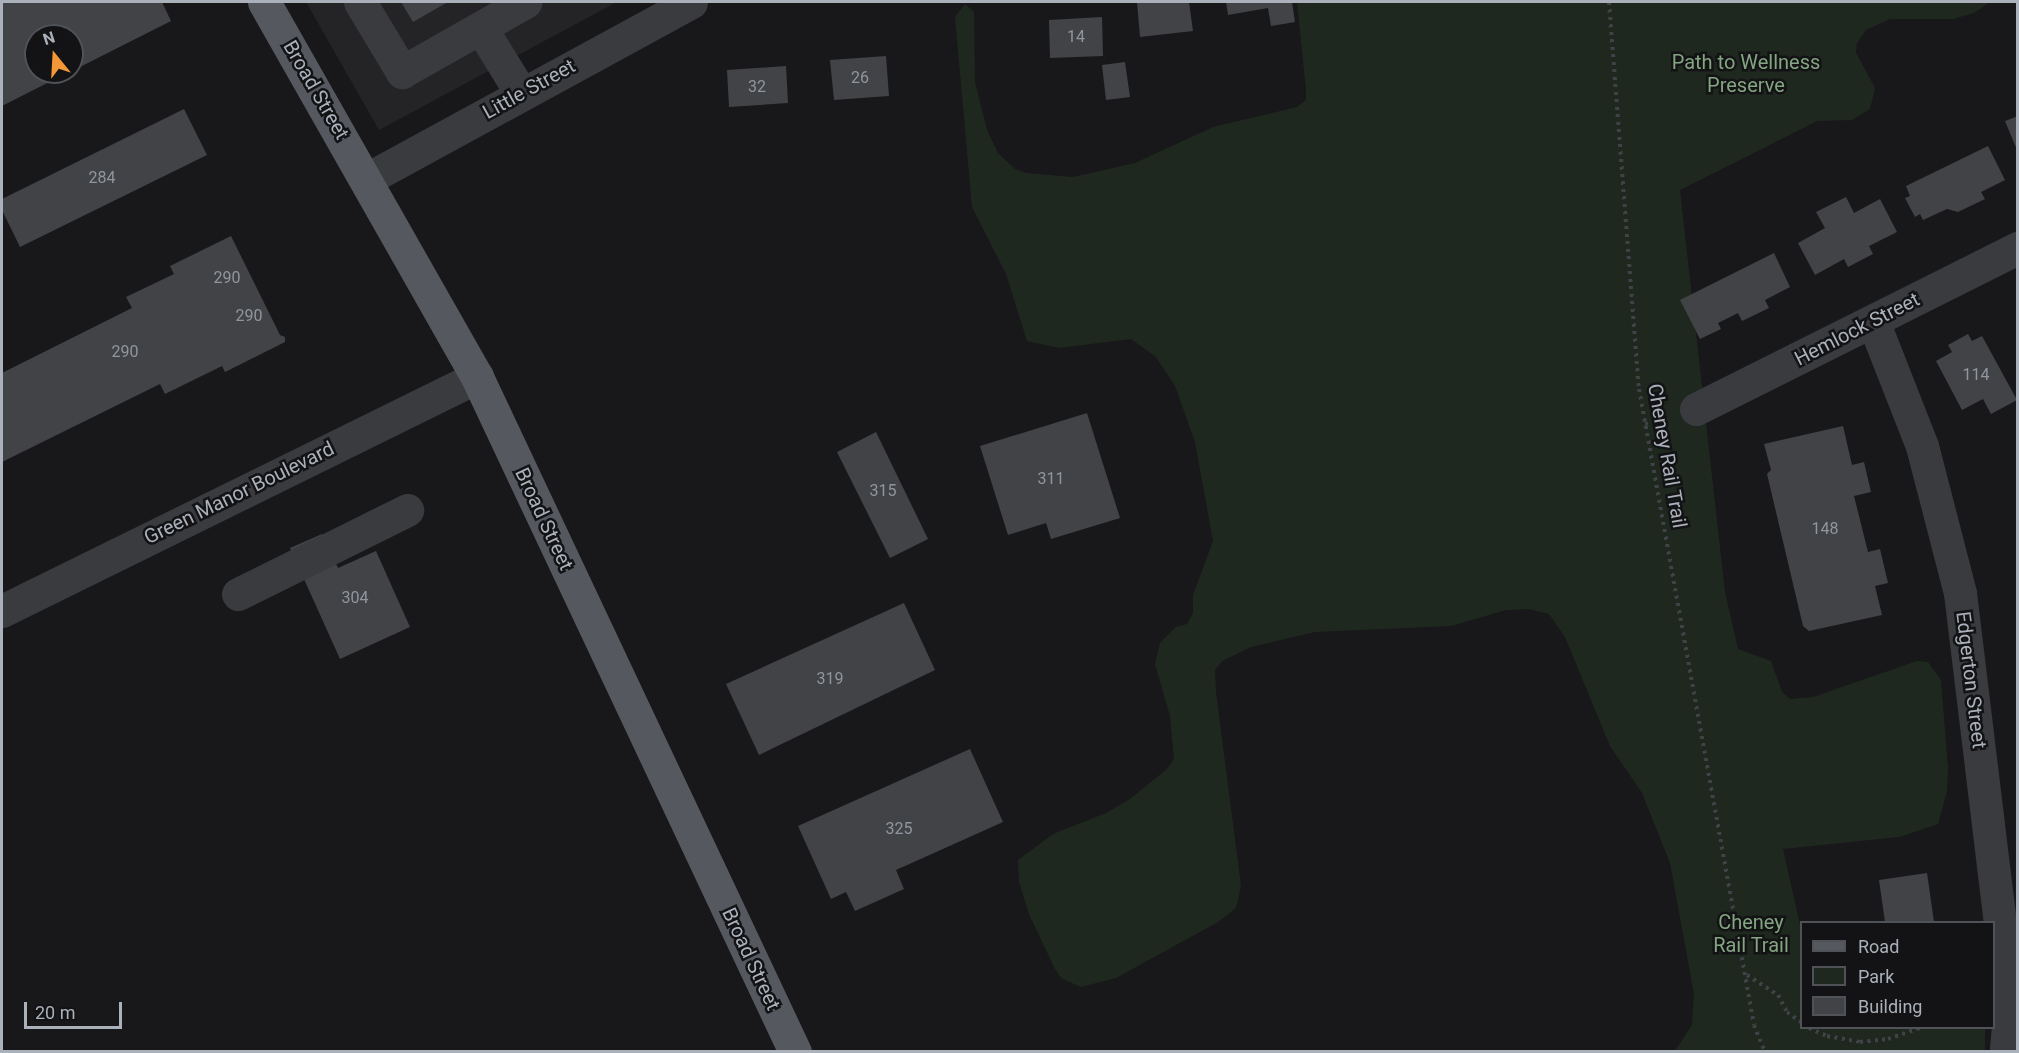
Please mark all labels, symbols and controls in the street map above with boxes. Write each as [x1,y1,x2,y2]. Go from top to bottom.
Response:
north arrow [24,24,84,84]
house number: 14 [1067,27,1085,47]
text: N [41,28,57,49]
street label: Broad Street [278,36,354,144]
park label: Path to Wellness Preserve [1672,51,1820,98]
street label: Little Street [479,54,579,124]
house number: 26 [851,68,869,88]
house number: 32 [748,77,766,97]
house number: 284 [89,168,115,188]
house number: 290 [214,268,240,288]
street label: Hemlock Street [1791,287,1923,371]
house number: 290 [236,306,262,326]
house number: 290 [112,342,138,362]
house number: 114 [1963,365,1989,385]
street label: Cheney Rail Trail [1642,382,1692,530]
street label: Green Manor Boulevard [140,437,338,549]
street label: Broad Street [510,464,578,574]
house number: 311 [1038,469,1064,489]
house number: 315 [870,481,896,501]
house number: 148 [1812,519,1838,539]
house number: 304 [342,588,368,608]
street label: Edgerton Street [1951,610,1991,750]
house number: 319 [817,669,843,689]
house number: 325 [886,819,912,839]
street label: Broad Street [717,904,785,1014]
park label: Cheney Rail Trail [1713,910,1789,957]
legend [1800,921,1995,1029]
text: Road [1858,936,1899,957]
text: Park [1858,966,1894,987]
scale bar [27,990,124,1028]
text: Building [1858,996,1922,1017]
text: 20 m [35,1002,75,1023]

